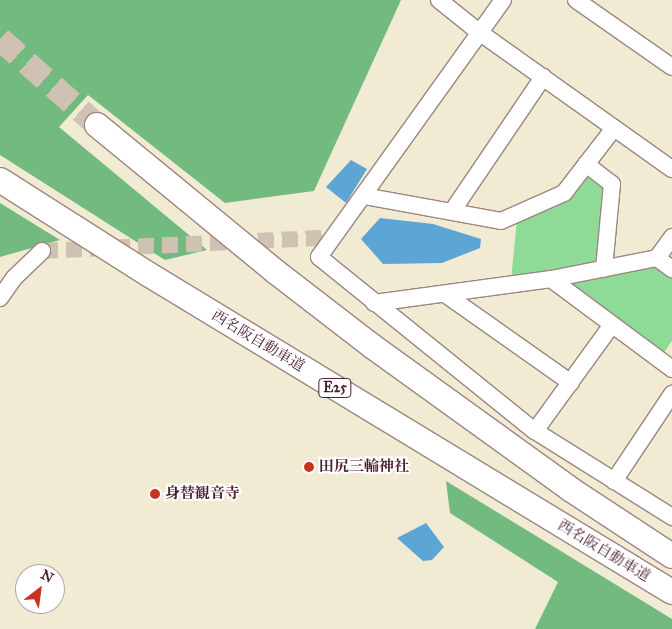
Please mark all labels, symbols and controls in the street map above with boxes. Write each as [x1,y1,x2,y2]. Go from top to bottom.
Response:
street label: 西名阪自動車道 [208,306,308,376]
road number: E25 [318,376,352,399]
place label: 田尻三輪神社 [319,458,409,476]
marker: 田尻三輪神社 [303,461,315,473]
place label: 身替観音寺 [165,485,240,503]
marker: 身替観音寺 [149,488,161,500]
street label: 西名阪自動車道 [554,516,654,586]
north arrow [15,564,65,614]
text: N [38,566,57,587]

